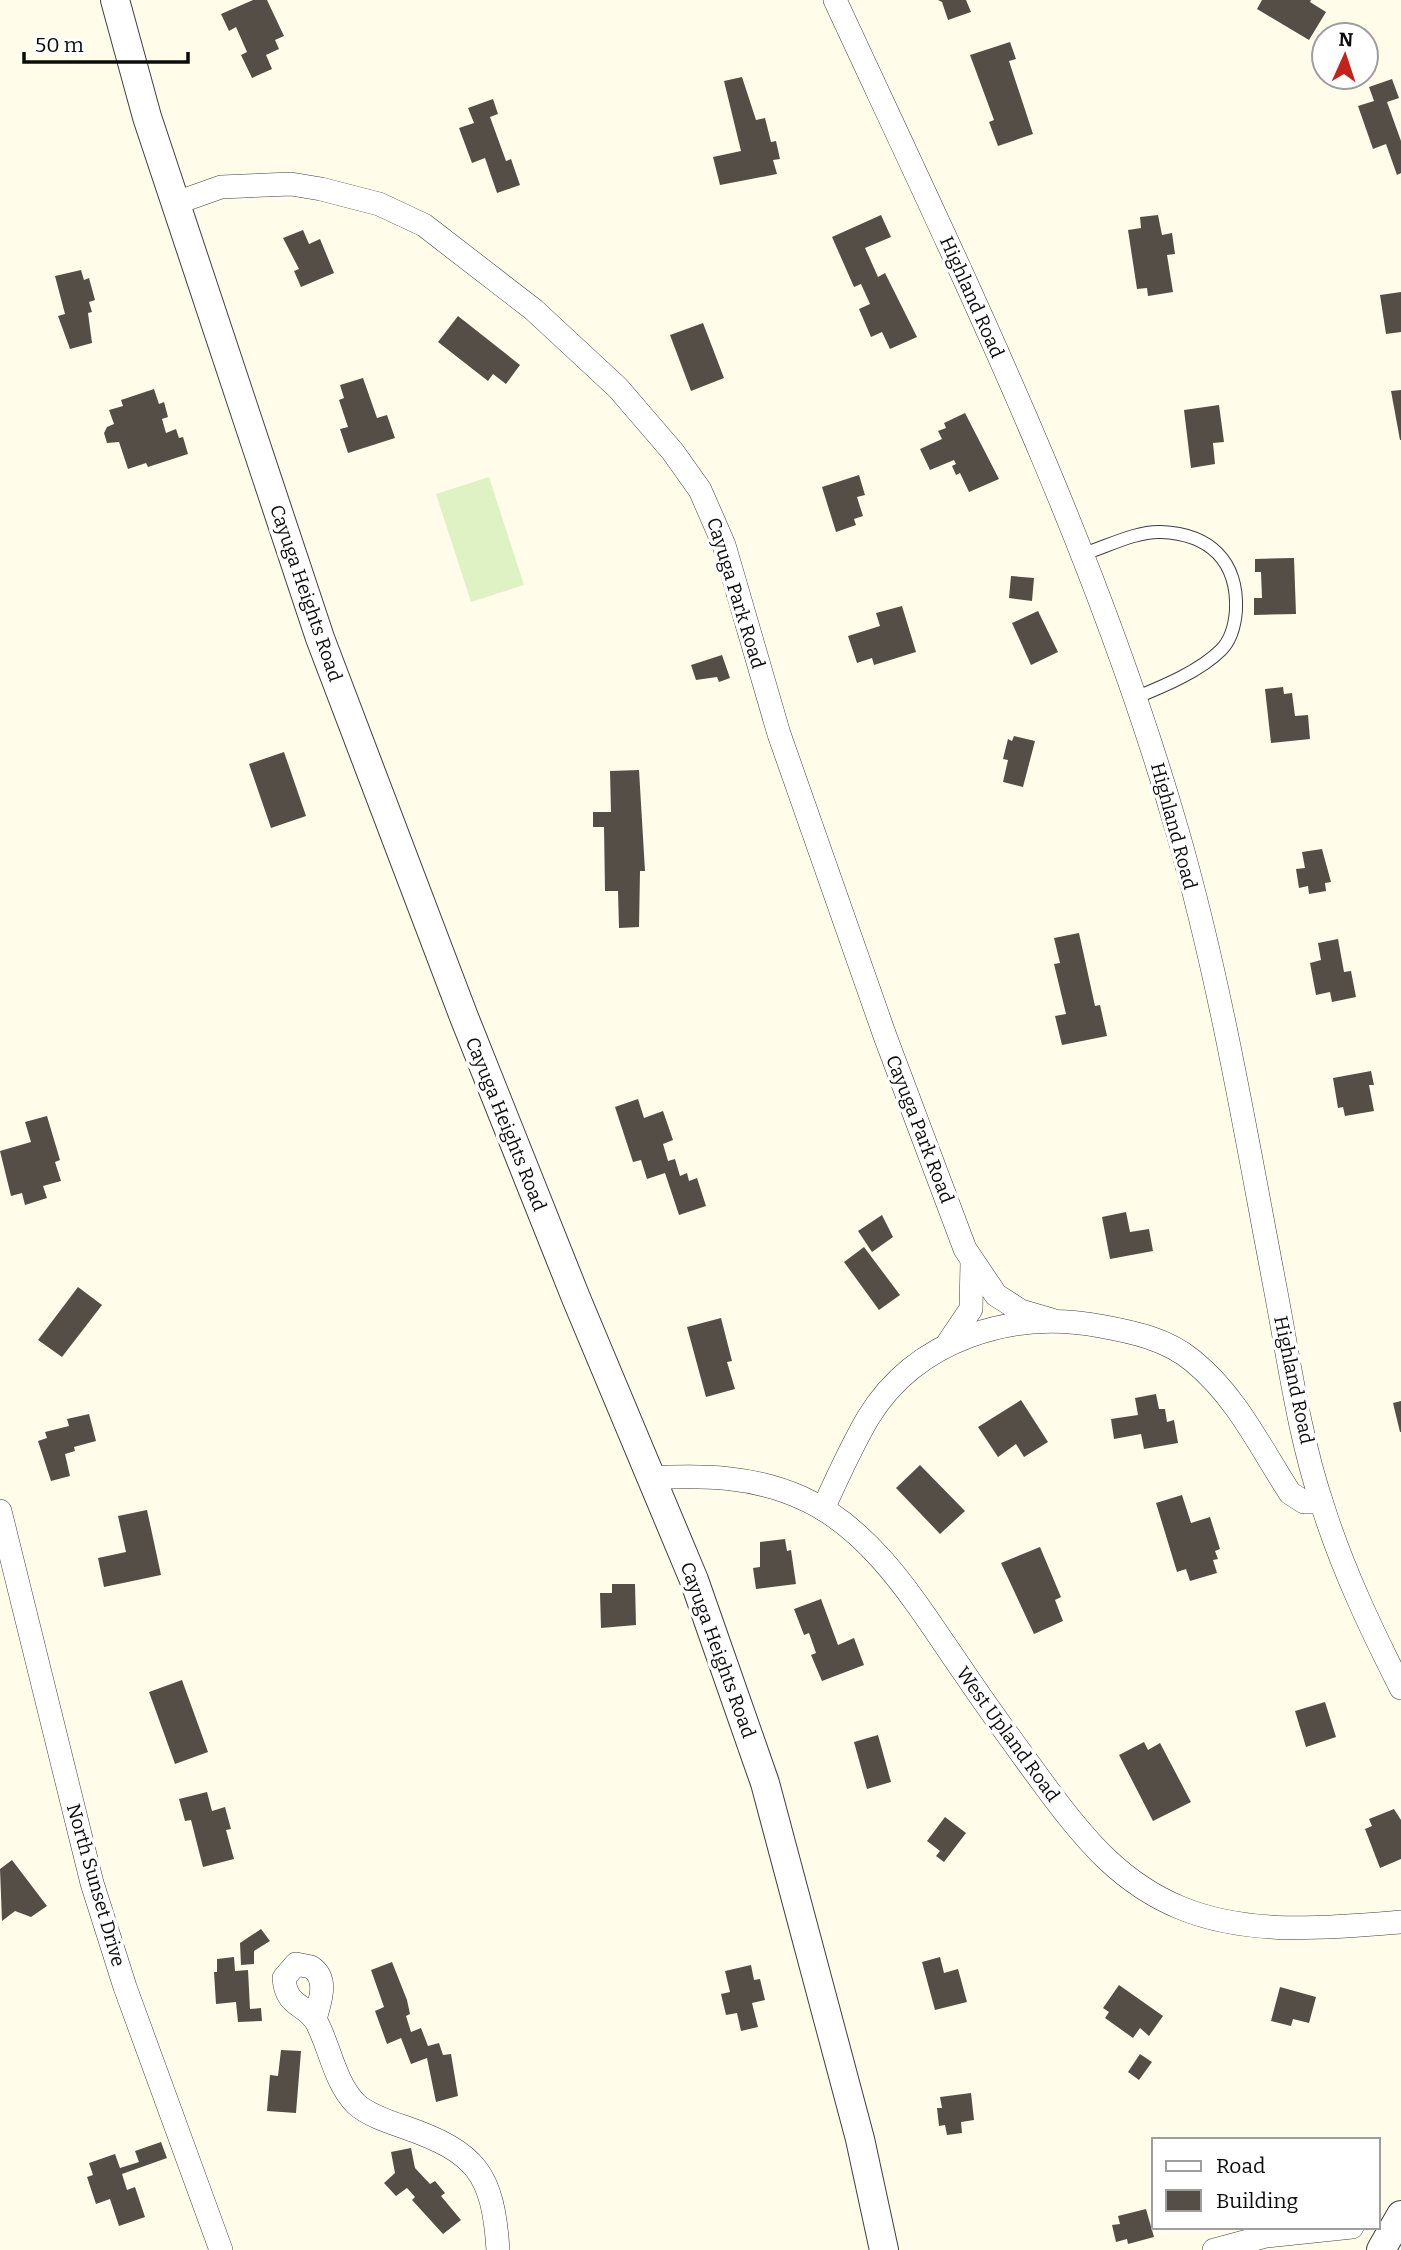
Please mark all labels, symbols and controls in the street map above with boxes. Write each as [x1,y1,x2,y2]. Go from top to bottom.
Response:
scale bar [24,21,189,65]
north arrow [1310,21,1380,91]
text: N [1338,28,1354,51]
text: 50 m [35,32,84,58]
street label: Highland Road [935,233,1009,361]
street label: Cayuga Heights Road [265,502,347,684]
street label: Cayuga Park Road [702,515,770,671]
street label: Highland Road [1146,760,1202,892]
street label: Cayuga Heights Road [461,1034,551,1214]
street label: Cayuga Park Road [881,1052,959,1206]
street label: Highland Road [1269,1314,1319,1446]
street label: Cayuga Heights Road [675,1559,761,1741]
street label: West Upland Road [951,1662,1065,1806]
street label: North Sunset Drive [62,1801,130,1969]
legend [1152,2138,1380,2229]
text: Road [1216,2153,1265,2179]
text: Building [1216,2188,1299,2214]

